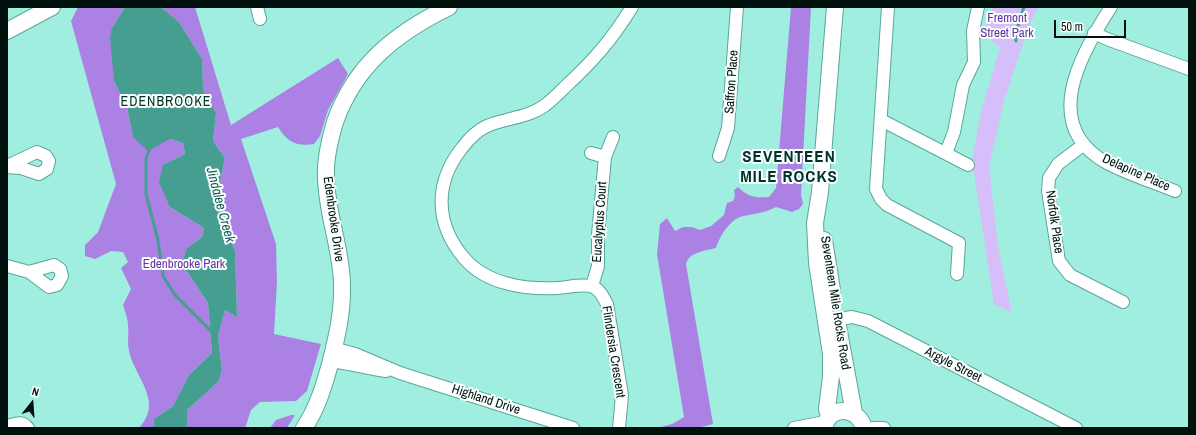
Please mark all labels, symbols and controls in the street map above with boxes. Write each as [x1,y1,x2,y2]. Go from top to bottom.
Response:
park label: Fremont Street Park [980,11,1034,42]
scale bar [1056,12,1128,38]
text: 50 m [1061,19,1083,35]
street label: Saffron Place [722,50,742,114]
district label: EDENBROOKE [120,94,212,110]
district label: SEVENTEEN MILE ROCKS [740,147,838,187]
street label: Delapine Place [1100,151,1172,195]
water label: Jindalee Creek [202,166,238,244]
street label: Edenbrooke Drive [319,175,347,263]
street label: Eucalyptus Court [589,181,611,263]
street label: Norfolk Place [1042,190,1066,254]
street label: Seventeen Mile Rocks Road [817,235,853,371]
park label: Edenbrooke Park [143,257,225,273]
street label: Flindersia Crescent [598,305,628,399]
street label: Argyle Street [922,344,984,386]
street label: Highland Drive [450,382,522,418]
north arrow [12,383,52,423]
text: N [30,384,41,399]

